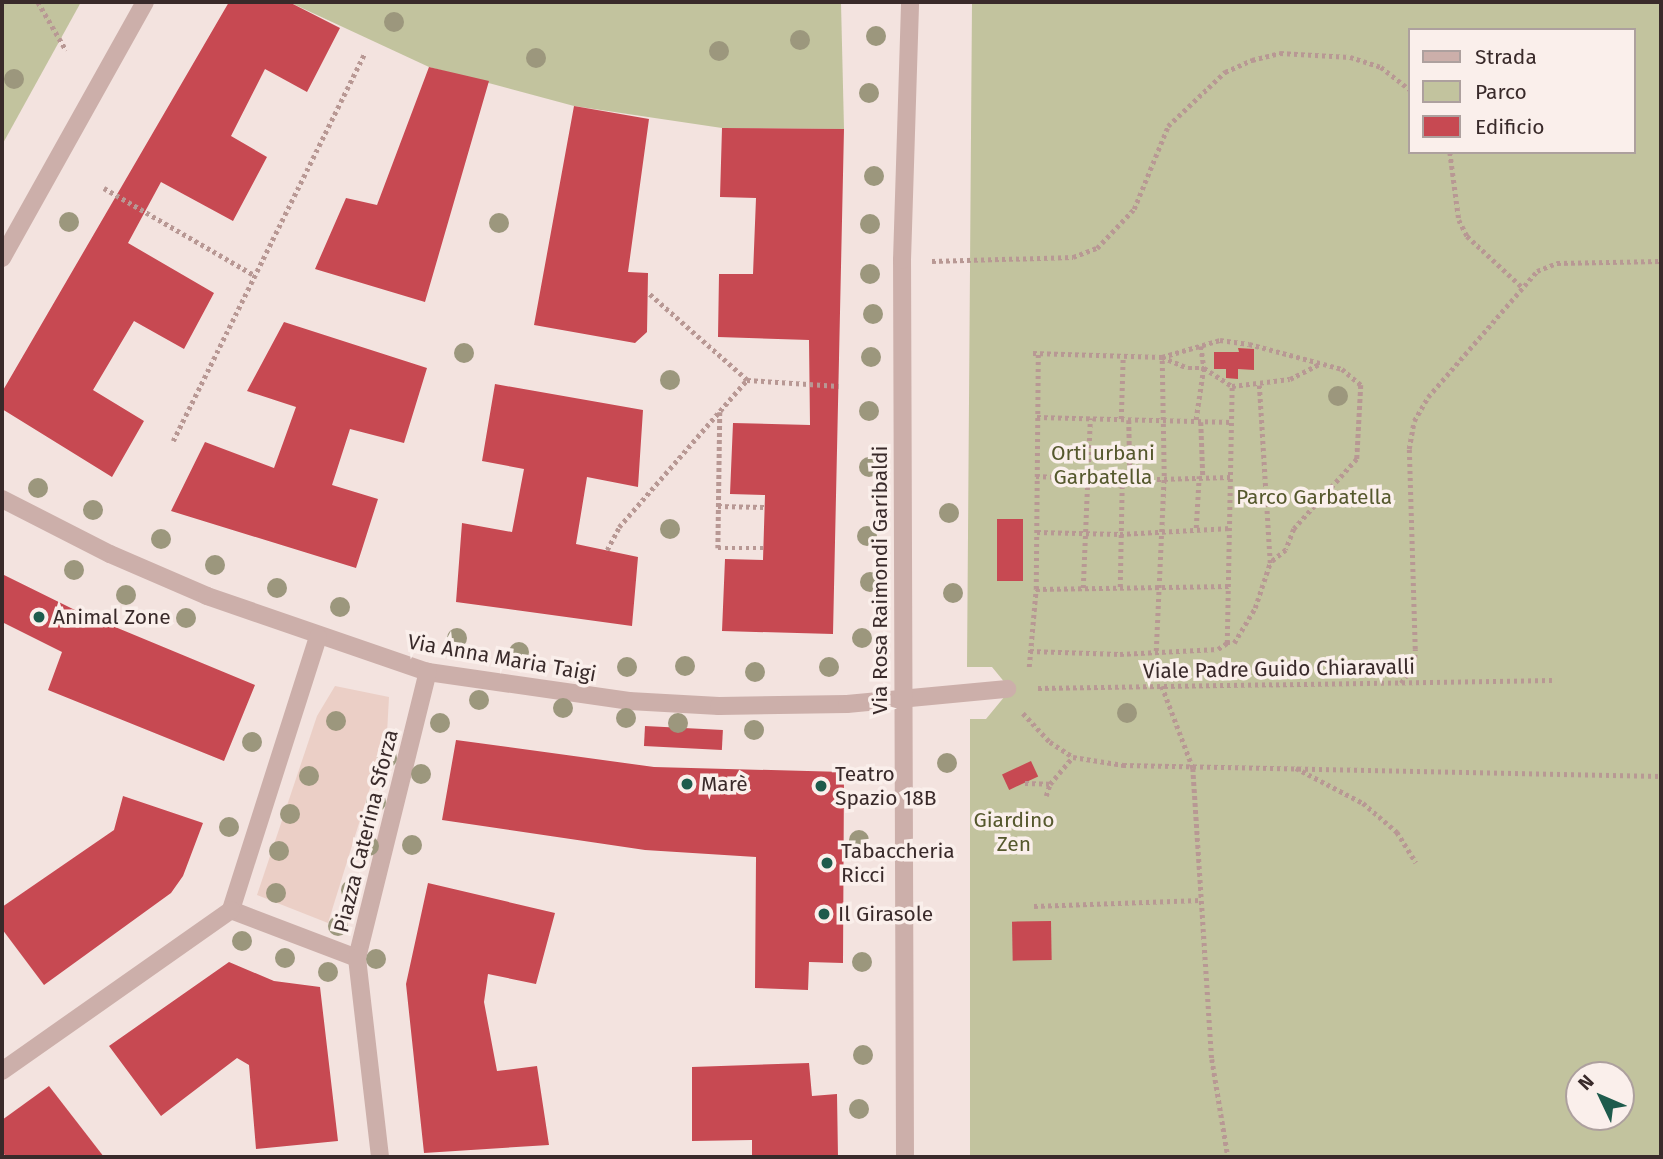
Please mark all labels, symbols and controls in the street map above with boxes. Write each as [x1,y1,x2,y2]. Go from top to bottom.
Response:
legend [1408,28,1635,154]
text: Strada [1475,44,1537,70]
text: Parco [1475,79,1527,105]
text: Edificio [1475,114,1545,140]
park label: Orti urbani Garbatella [1051,440,1155,490]
street label: Via Rosa Raimondi Garibaldi [867,446,893,714]
park label: Parco Garbatella [1236,484,1392,510]
place label: Animal Zone [53,604,171,630]
marker: Animal Zone [31,609,47,625]
street label: Via Anna Maria Taigi [406,629,598,687]
street label: Viale Padre Guido Chiaravalli [1143,654,1415,684]
street label: Piazza Caterina Sforza [329,727,403,935]
place label: Teatro Spazio 18B [835,761,936,811]
place label: Marè [701,771,748,797]
marker: Marè [679,776,695,792]
marker: Teatro Spazio 18B [813,778,829,794]
park label: Giardino Zen [973,807,1055,857]
place label: Tabaccheria Ricci [841,838,955,888]
marker: Tabaccheria Ricci [819,855,835,871]
place label: Il Girasole [838,901,933,927]
marker: Il Girasole [816,906,832,922]
north arrow [1565,1061,1635,1131]
text: N [1573,1070,1599,1095]

